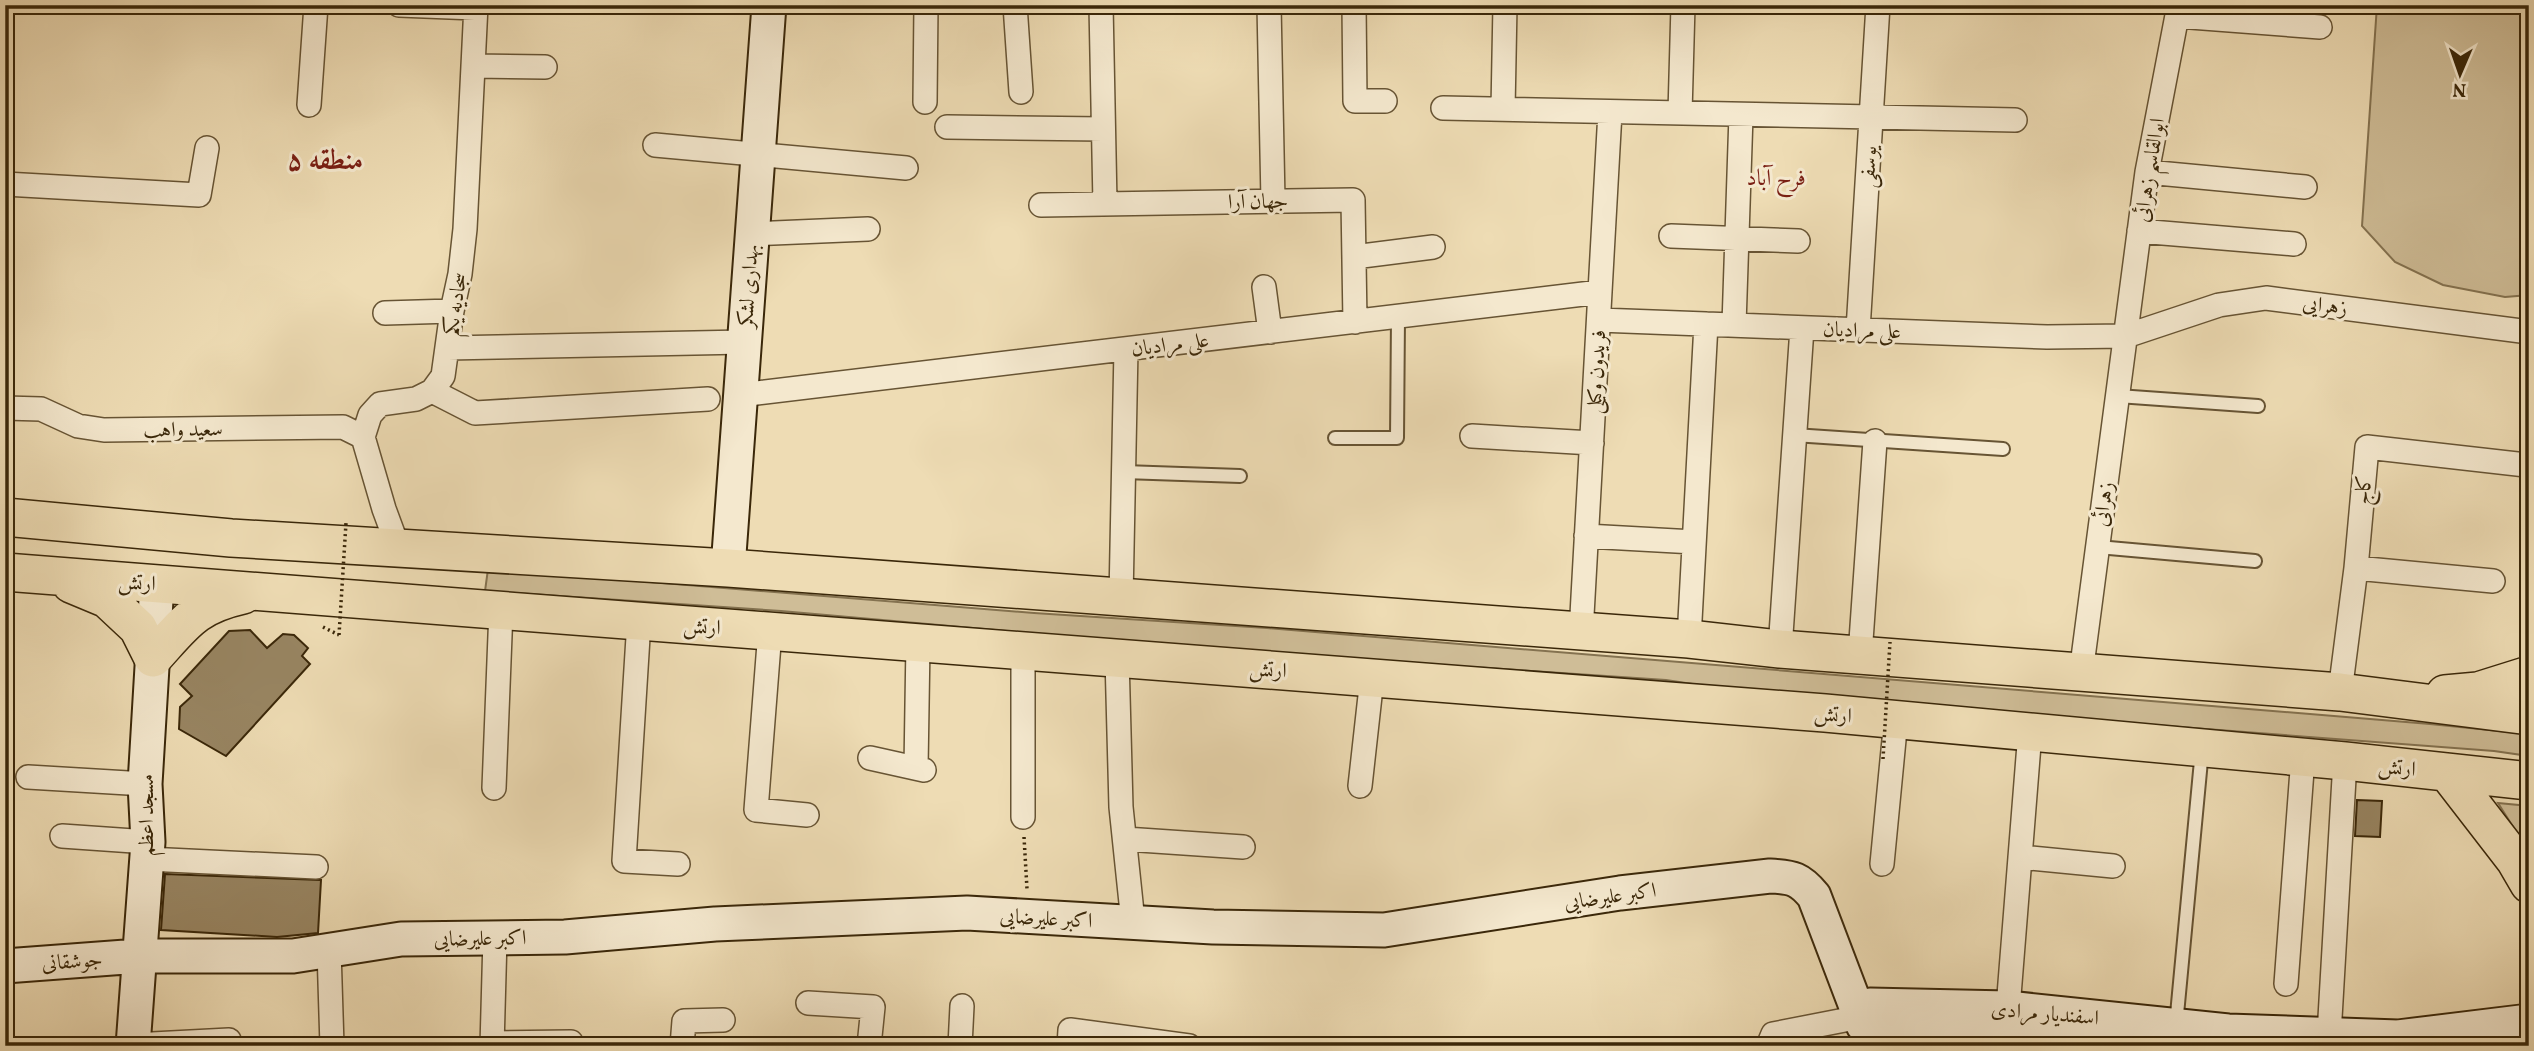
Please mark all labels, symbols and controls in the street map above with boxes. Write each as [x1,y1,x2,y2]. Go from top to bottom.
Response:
north arrow [2426,38,2496,108]
text: N [2452,76,2467,102]
street label: ابوالقاسم زهرائی [2128,116,2178,225]
district label: منطقه ۵ [287,142,363,181]
street label: یوسفی [1854,144,1885,189]
district label: فرح آباد [1746,163,1806,198]
street label: جهان آرا [1228,187,1289,218]
street label: بهداری لشکر [732,243,767,331]
street label: سجادیه یکم [437,271,480,339]
street label: زهرایی [2301,289,2349,324]
street label: علی مرادیان [1822,316,1902,347]
street label: علی مرادیان [1130,326,1211,365]
street label: فریدون وکیلی [1581,329,1614,415]
street label: سعید واهب [143,415,223,446]
street label: کاج [2349,474,2383,507]
street label: زهرائی [2087,480,2122,529]
street label: ارتش [117,568,157,599]
street label: ارتش [682,612,722,643]
street label: ارتش [1248,655,1288,686]
street label: ارتش [1813,699,1853,732]
street label: ارتش [2377,752,2417,785]
street label: مسجد اعظم [133,774,166,856]
street label: اکبر علیرضایی [1562,877,1658,918]
street label: اکبر علیرضایی [999,903,1093,936]
street label: اکبر علیرضایی [433,924,527,955]
street label: جوشقانی [41,946,104,979]
street label: اسفندیار مرادی [1990,995,2100,1034]

